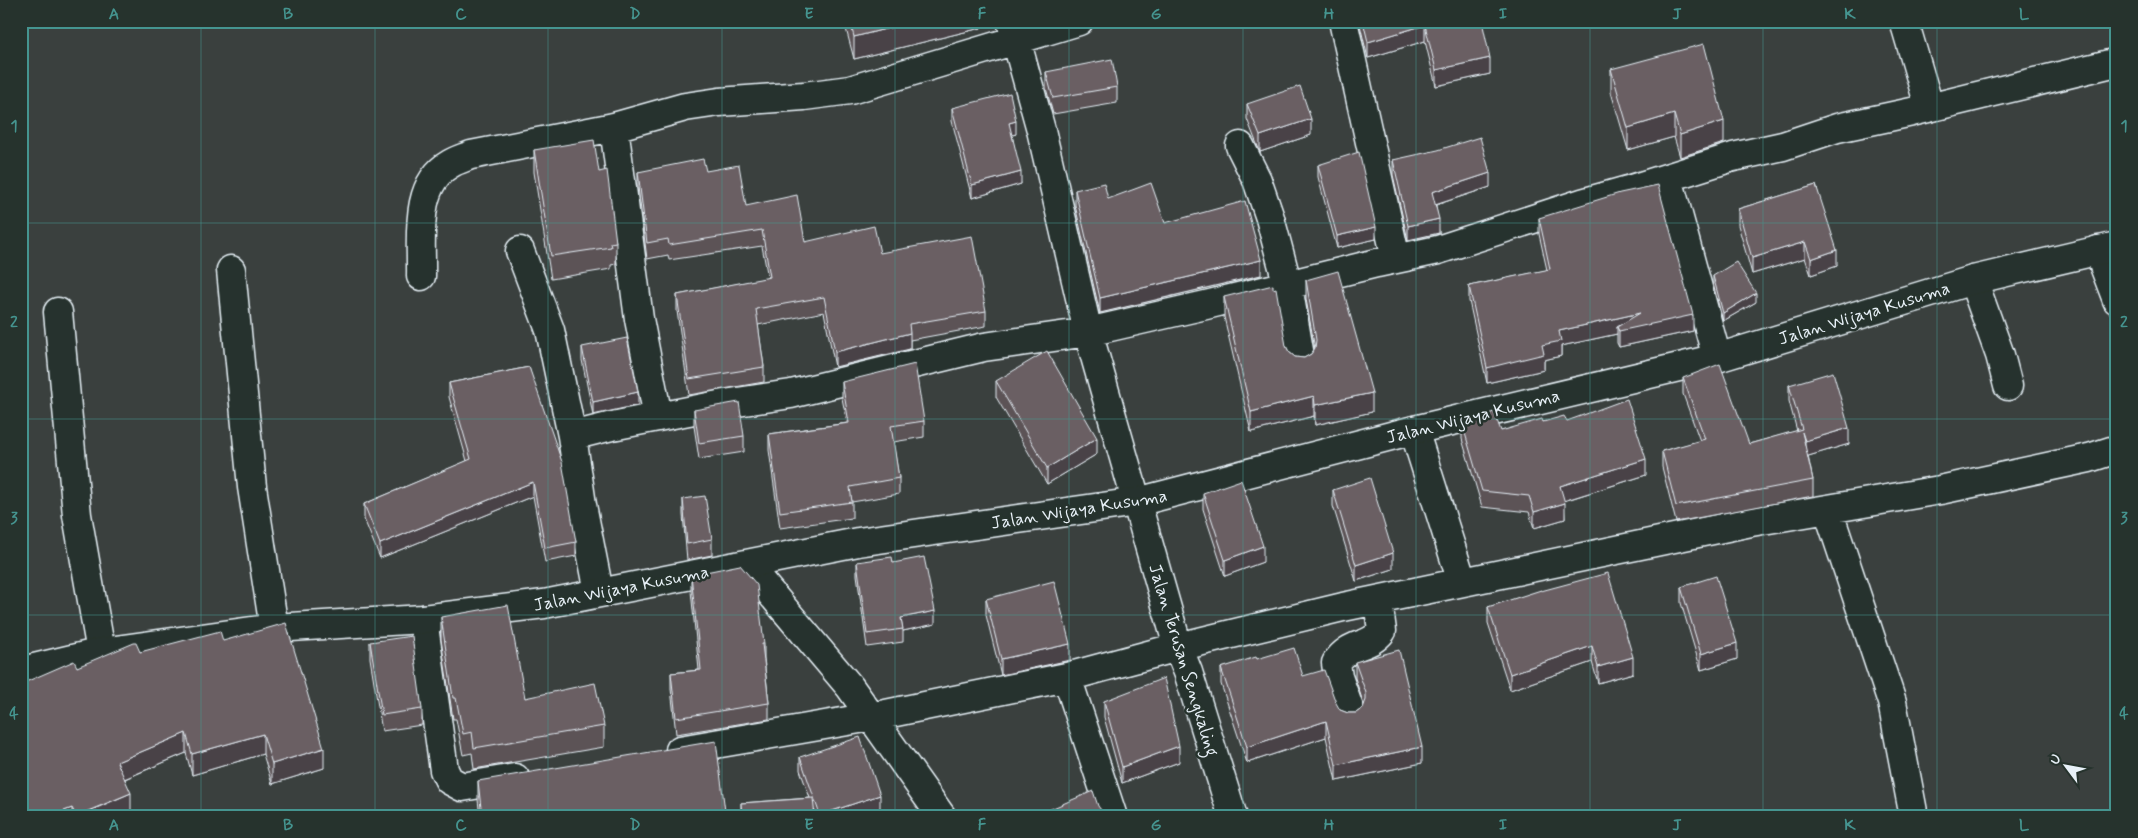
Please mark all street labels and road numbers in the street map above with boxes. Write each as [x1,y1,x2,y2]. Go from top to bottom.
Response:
street label: Jalan Wijaya Kusuma [1776,276,1953,351]
street label: Jalan Wijaya Kusuma [1384,384,1563,450]
street label: Jalan Wijaya Kusuma [989,484,1169,536]
street label: Jalan Wijaya Kusuma [531,560,711,618]
street label: Jalan Terusan Sengkaling [1140,561,1224,760]

